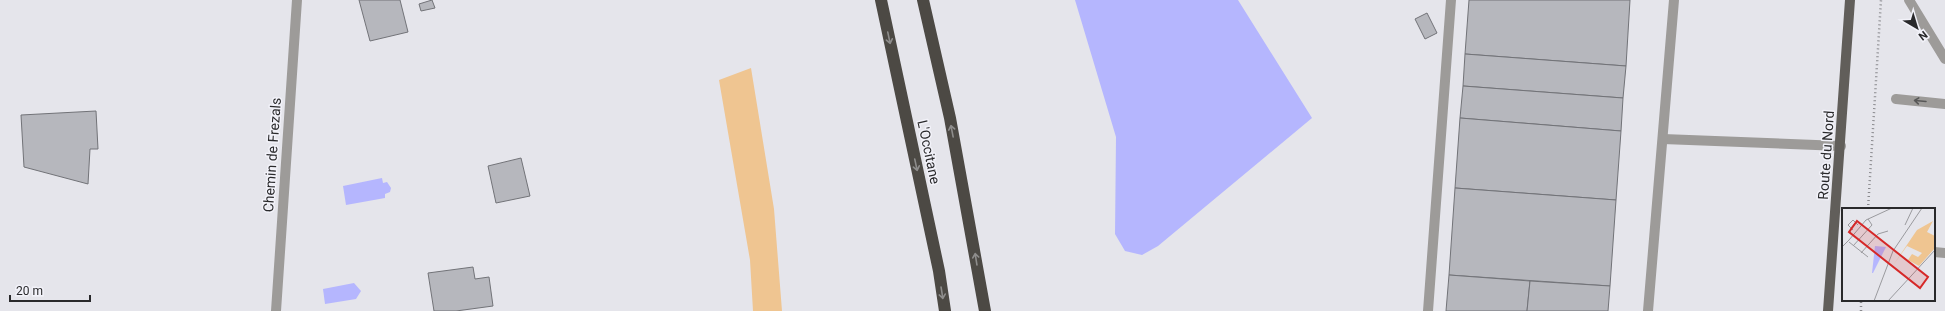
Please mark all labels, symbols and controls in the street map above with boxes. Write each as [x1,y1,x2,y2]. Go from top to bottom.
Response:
north arrow [1897,8,1937,48]
text: N [1916,28,1930,43]
one-way arrow [886,31,894,44]
street label: Chemin de Frezals [260,97,284,213]
one-way arrow [1914,98,1927,105]
street label: Route du Nord [1815,110,1837,200]
street label: L'Occitane [914,119,944,185]
one-way arrow [948,125,956,138]
one-way arrow [913,158,921,171]
inset map [1842,208,1935,301]
one-way arrow [972,253,980,266]
scale bar [10,277,90,303]
text: 20 m [16,284,43,298]
one-way arrow [938,286,946,299]

